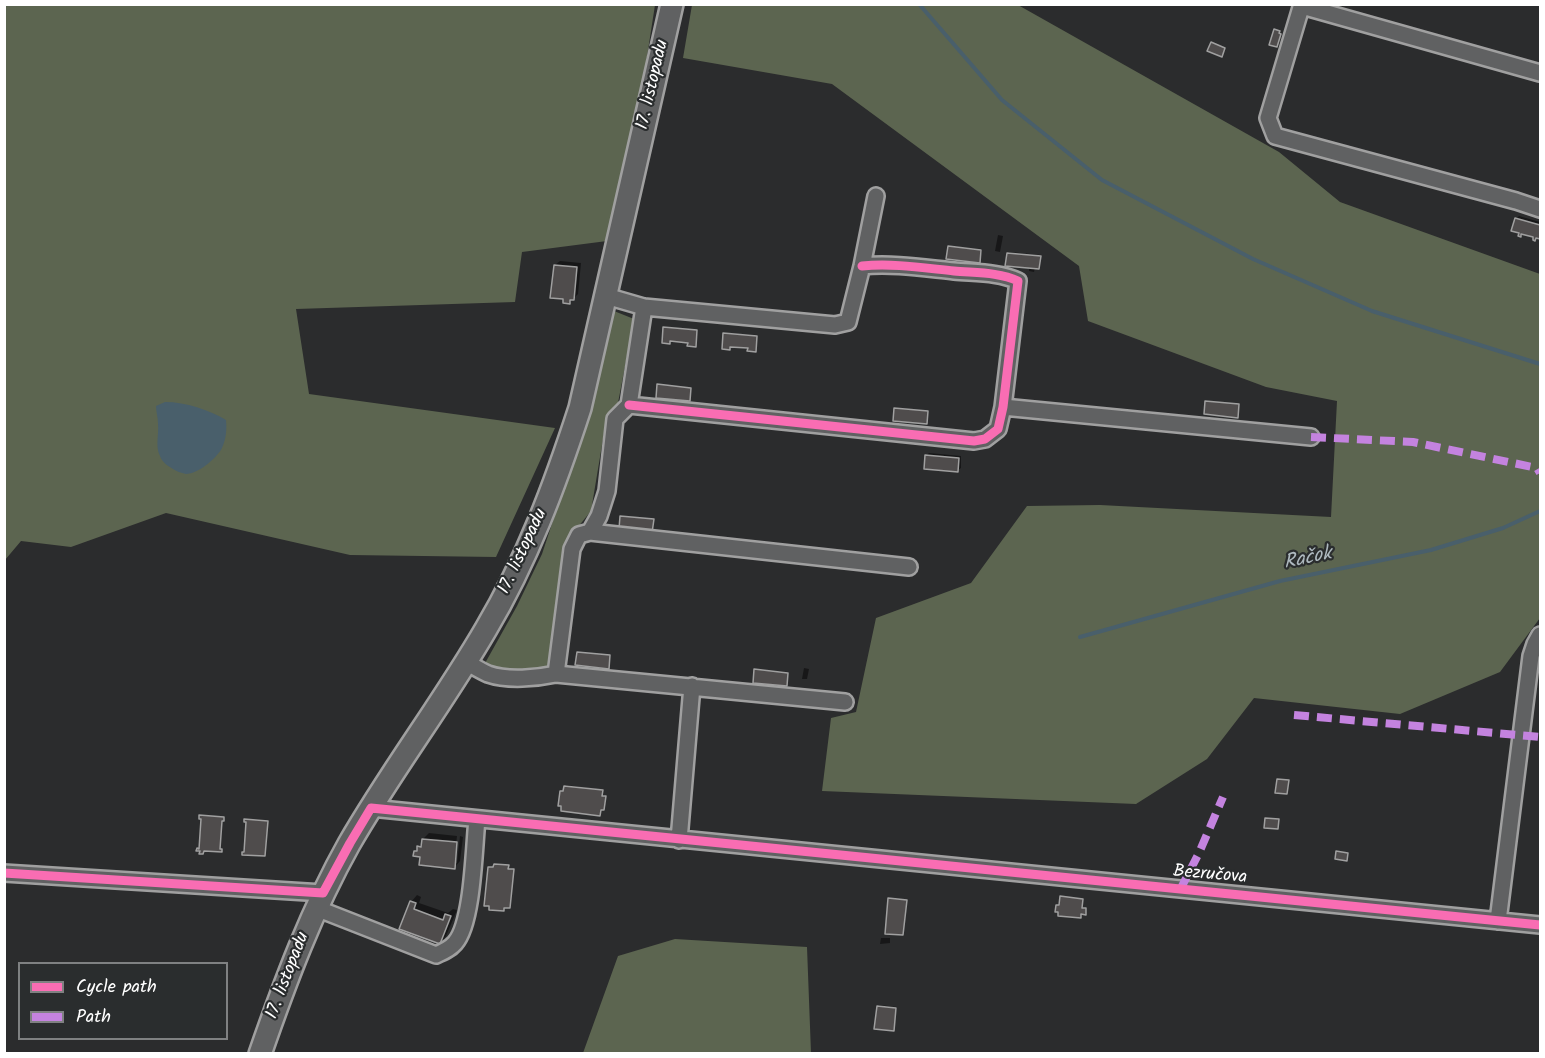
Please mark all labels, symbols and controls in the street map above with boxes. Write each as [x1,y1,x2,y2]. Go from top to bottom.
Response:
street label: 17. listopadu [633,38,675,132]
street label: 17. listopadu [495,506,553,598]
water label: Račok [1282,543,1334,577]
street label: Bezručova [1172,862,1248,890]
street label: 17. listopadu [263,929,315,1023]
legend [18,962,228,1040]
text: Cycle path [76,973,157,1002]
text: Path [76,1003,111,1032]

